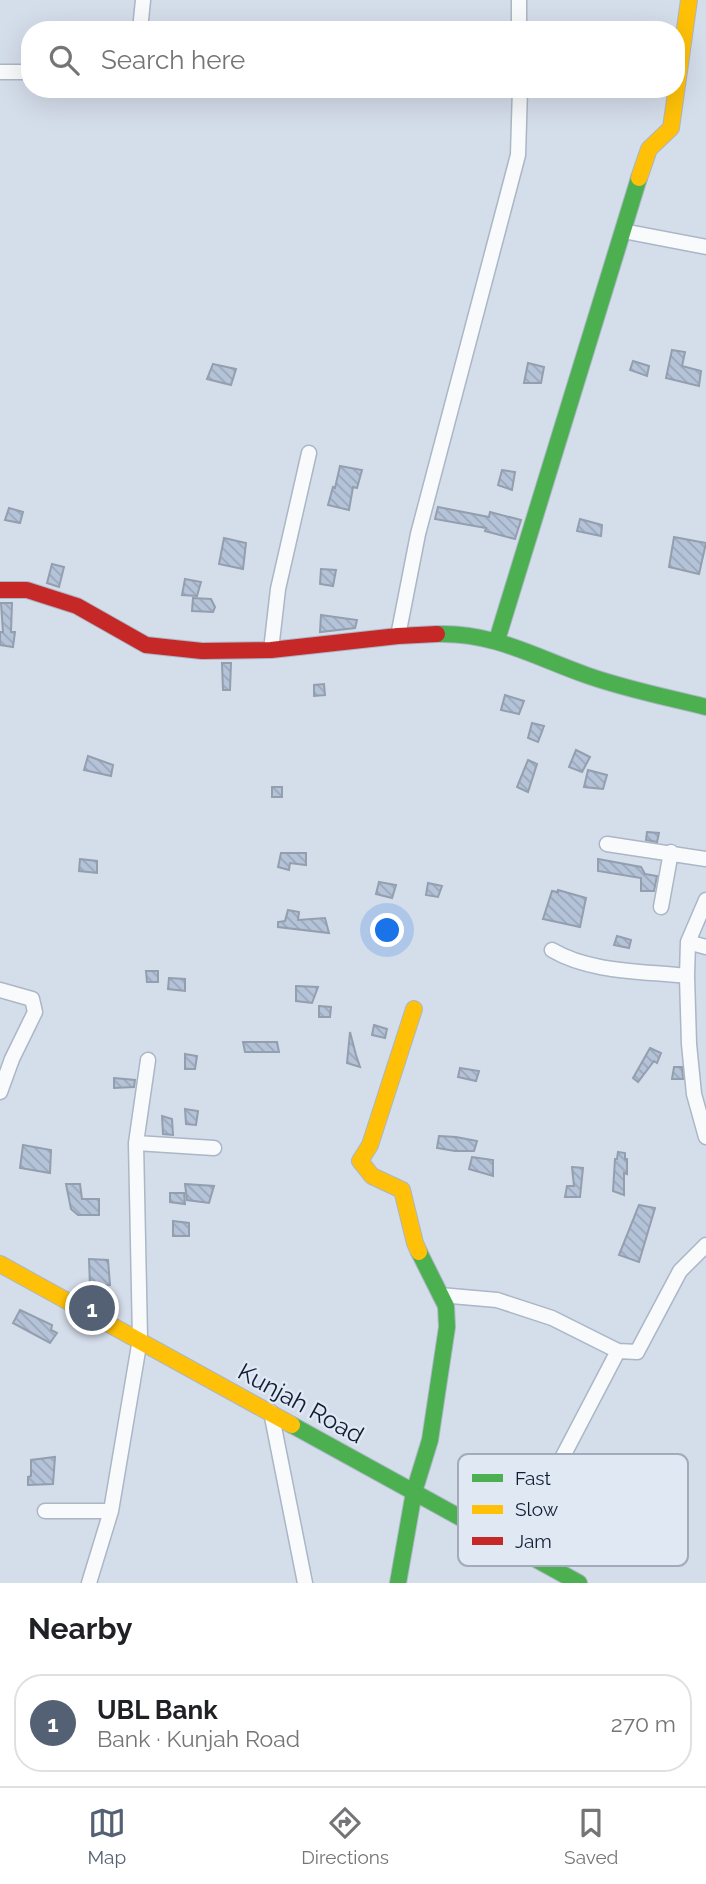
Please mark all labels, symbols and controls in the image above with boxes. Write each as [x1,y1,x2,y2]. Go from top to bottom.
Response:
search box [21,21,685,98]
icon: search [45,41,83,79]
text: Search here [101,45,245,75]
your location [370,913,404,947]
pin: 1 [69,1282,115,1334]
street label: Kunjah Road [233,1357,369,1449]
legend [458,1454,688,1566]
text: Fast [515,1467,551,1489]
text: Slow [515,1498,559,1520]
text: Jam [515,1530,552,1552]
text: Nearby [28,1611,132,1646]
text: UBL Bank [97,1695,218,1725]
text: 1 [47,1710,59,1737]
text: 270 m [611,1710,676,1737]
text: Bank · Kunjah Road [97,1725,300,1752]
tab: Map [88,1804,126,1868]
tab: Directions [301,1804,389,1868]
tab: Saved [564,1804,618,1868]

